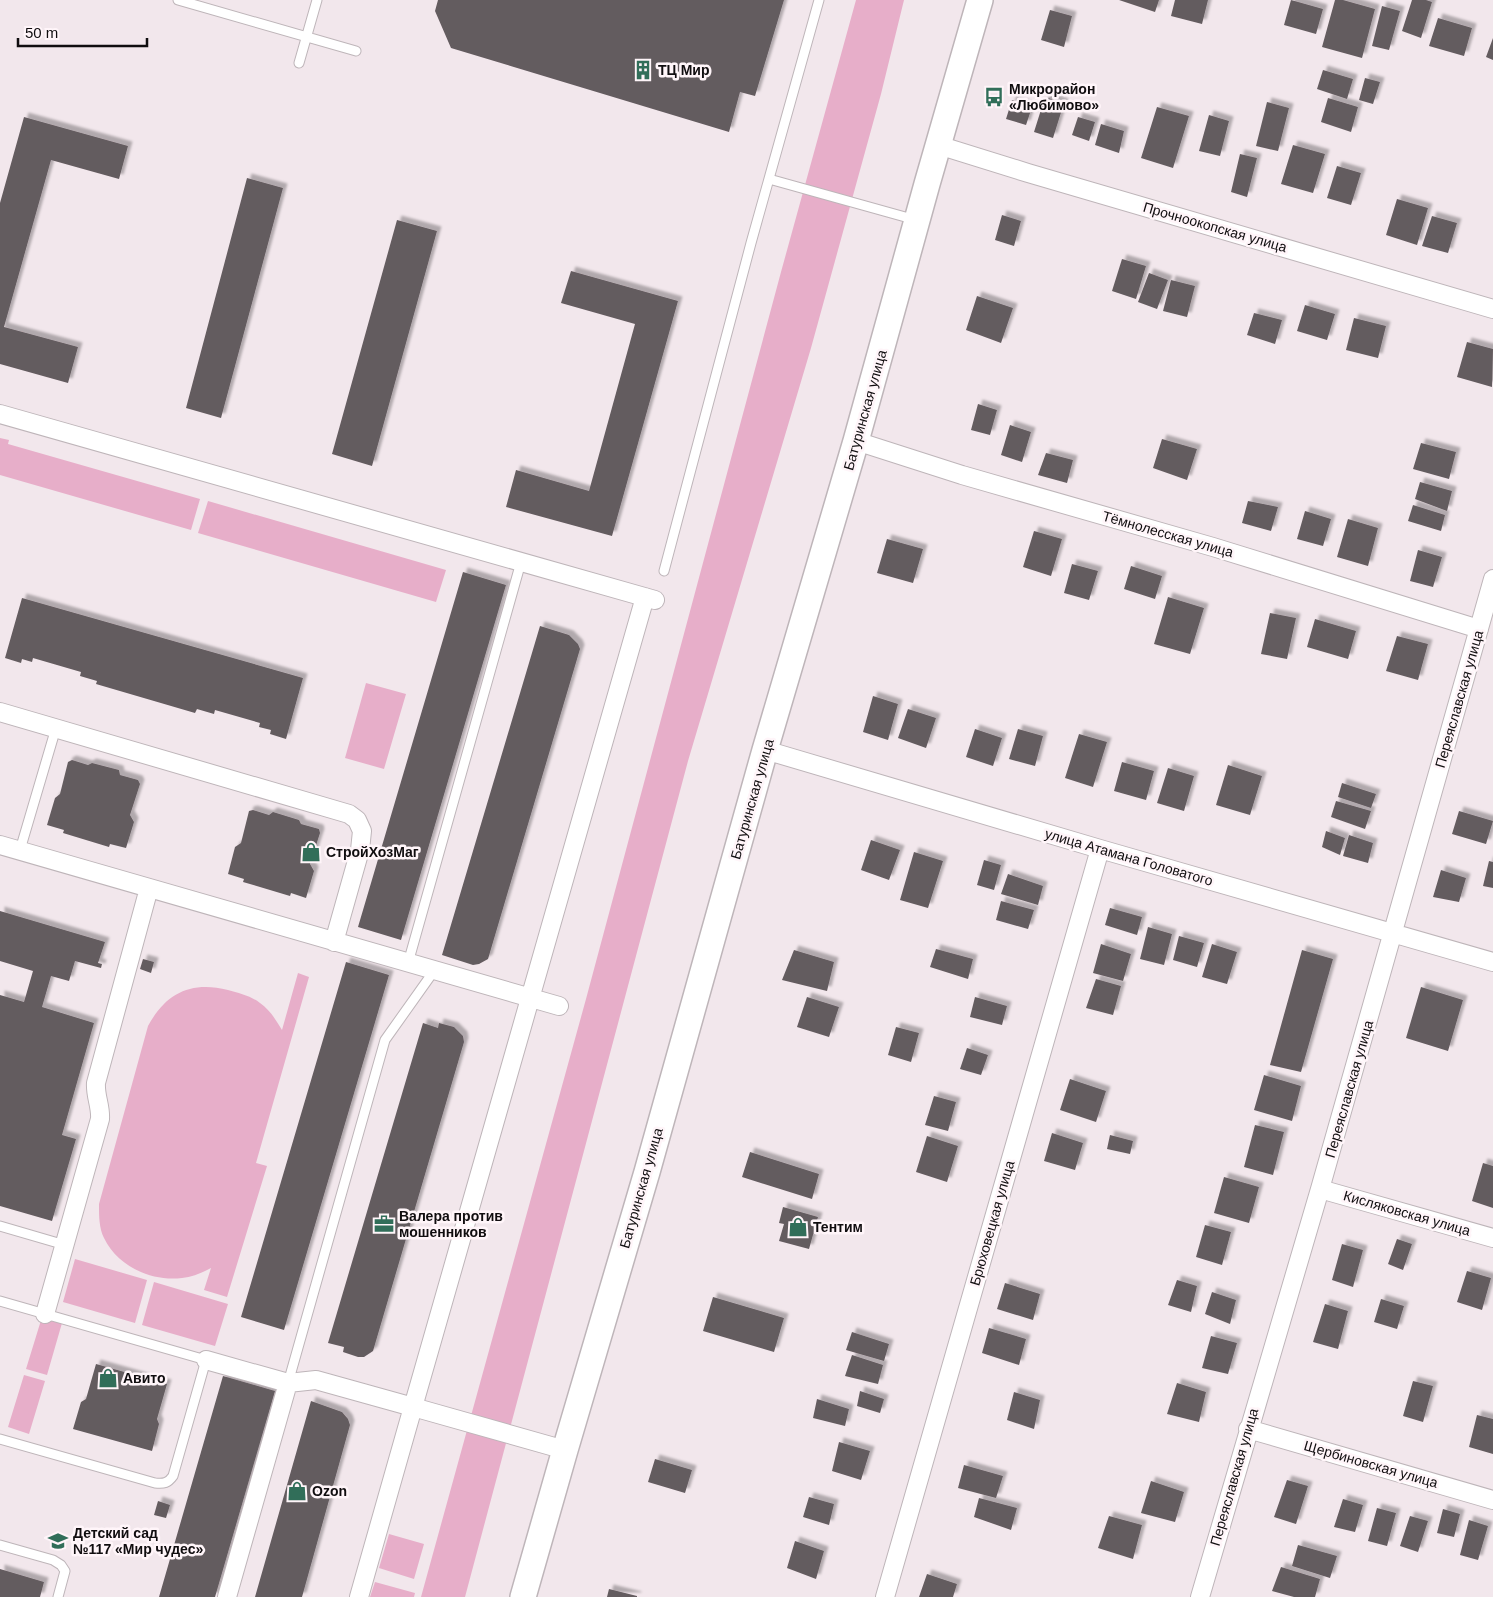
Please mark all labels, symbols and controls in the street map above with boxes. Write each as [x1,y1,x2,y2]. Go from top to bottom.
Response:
scale bar [18,15,146,47]
text: 50 m [25,24,58,41]
building icon: ТЦ Мир [632,59,654,81]
place label: ТЦ Мир [658,62,710,78]
place label: Микрорайон «Любимово» [1009,81,1099,113]
bus stop icon: Микрорайон «Любимово» [983,86,1005,108]
street label: Прочноокопская улица [1141,199,1289,255]
street label: Батуринская улица [840,348,890,472]
street label: Тёмнолесская улица [1101,508,1235,560]
street label: Переяславская улица [1432,628,1486,770]
street label: Батуринская улица [727,737,777,861]
street label: улица Атамана Головатого [1043,825,1215,889]
shop icon: СтройХозМаг [300,841,322,863]
place label: СтройХозМаг [326,844,419,860]
street label: Переяславская улица [1322,1018,1376,1160]
street label: Батуринская улица [616,1126,666,1250]
street label: Брюховецкая улица [967,1158,1018,1287]
street label: Кисляковская улица [1342,1187,1472,1239]
place label: Валера против мошенников [399,1208,503,1240]
office icon: Валера против мошенников [373,1213,395,1235]
shop icon: Тентим [787,1216,809,1238]
place label: Тентим [813,1219,863,1235]
shop icon: Авито [97,1367,119,1389]
place label: Авито [123,1370,166,1386]
street label: Переяславская улица [1207,1406,1261,1548]
street label: Щербиновская улица [1302,1437,1440,1491]
shop icon: Ozon [286,1480,308,1502]
place label: Ozon [312,1483,347,1499]
place label: Детский сад №117 «Мир чудес» [73,1525,203,1557]
school or university icon: Детский сад №117 «Мир чудес» [47,1530,69,1552]

